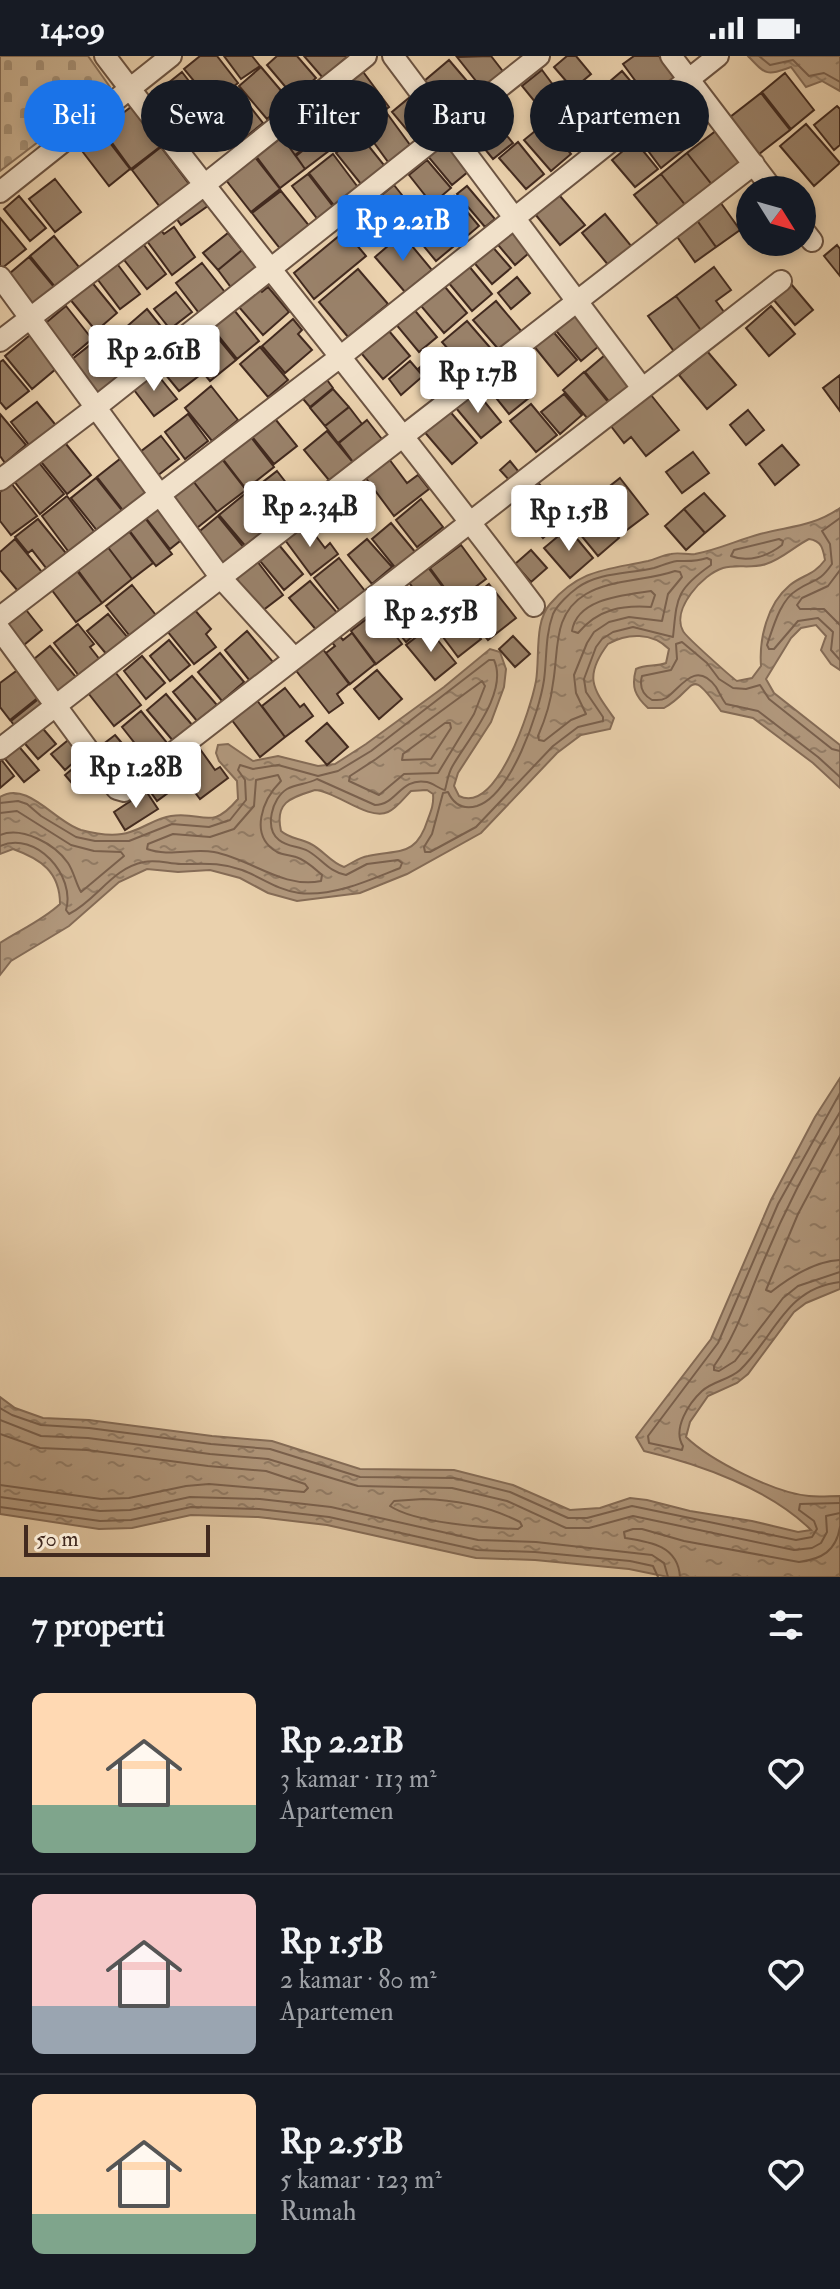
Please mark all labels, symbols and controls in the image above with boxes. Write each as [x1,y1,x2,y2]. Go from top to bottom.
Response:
text: 14:09 [40,10,105,47]
chip: Beli [24,80,125,152]
chip: Sewa [141,80,253,152]
chip: Filter [269,80,388,152]
chip: Baru [404,80,514,152]
chip: Apartemen [530,80,709,152]
north arrow [736,176,816,256]
map controls [736,176,816,256]
pin: Rp 2.21B [320,195,486,263]
text: Rp 2.21B [356,205,450,237]
pin: Rp 2.61B [71,325,237,393]
text: Rp 2.61B [107,335,201,367]
pin: Rp 1.7B [404,347,552,415]
text: Rp 1.7B [438,357,518,389]
pin: Rp 2.34B [227,481,393,549]
pin: Rp 1.5B [495,485,643,553]
text: Rp 2.34B [262,491,358,523]
text: Rp 1.5B [529,495,609,527]
pin: Rp 2.55B [348,586,514,654]
text: Rp 2.55B [384,596,478,628]
pin: Rp 1.28B [53,742,219,810]
text: Rp 1.28B [89,752,183,784]
scale bar [24,1521,210,1557]
text: 50 m [36,1525,78,1553]
icon: filters [764,1603,808,1647]
text: 7 properti [32,1604,165,1647]
text: Rp 2.21B [280,1720,404,1763]
icon: home [96,1725,192,1821]
icon: heart [764,1751,808,1795]
text: 3 kamar · 113 m² [280,1763,436,1795]
text: Apartemen [280,1795,394,1827]
text: Rp 1.5B [280,1921,384,1964]
icon: home [96,1926,192,2022]
icon: heart [764,1952,808,1996]
text: 2 kamar · 80 m² [280,1964,437,1996]
text: Apartemen [280,1996,394,2028]
text: Rp 2.55B [280,2121,404,2164]
icon: home [96,2126,192,2222]
icon: heart [764,2152,808,2196]
text: 5 kamar · 123 m² [280,2164,442,2196]
text: Rumah [280,2196,356,2228]

